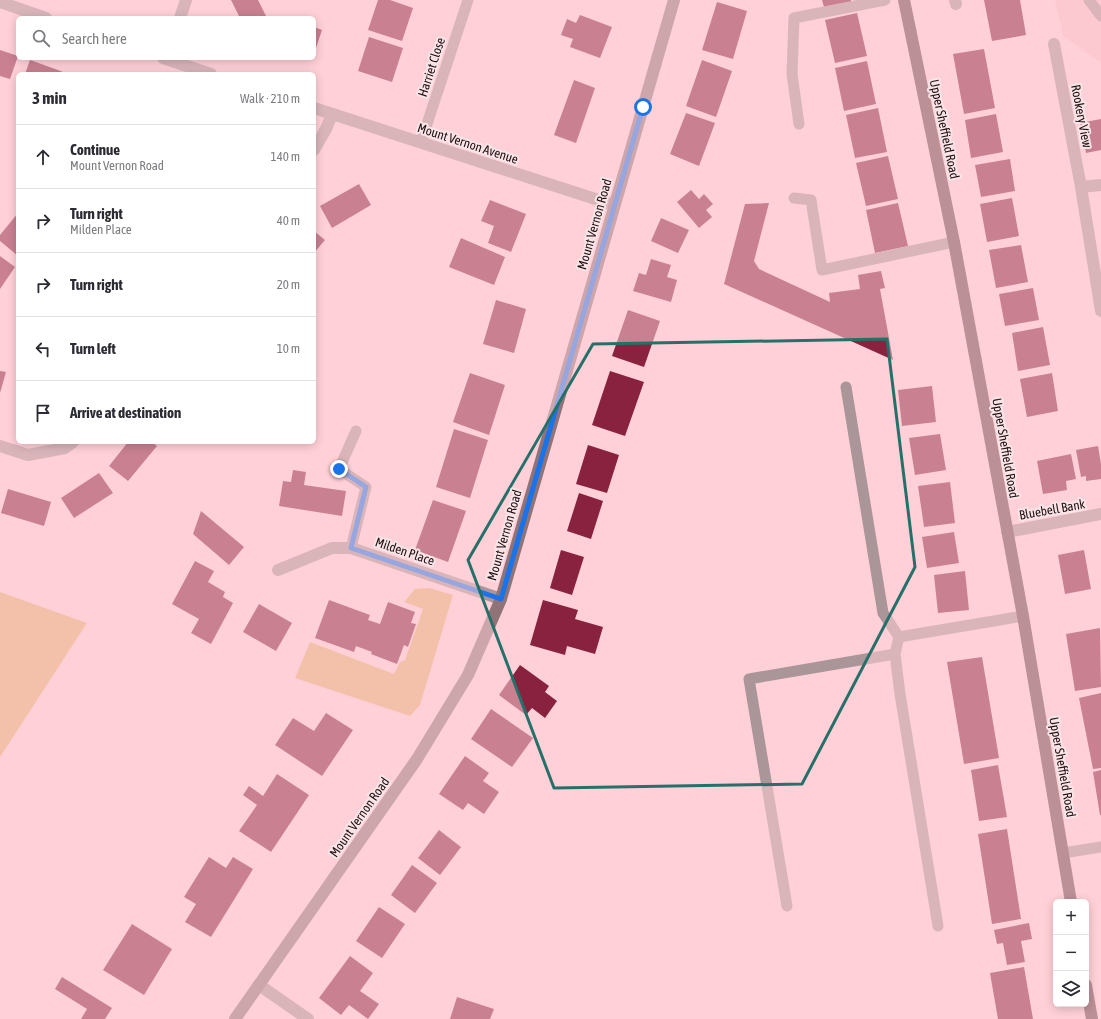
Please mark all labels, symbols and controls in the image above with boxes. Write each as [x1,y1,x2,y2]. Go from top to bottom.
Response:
search box [16,16,316,60]
icon: search [30,27,52,49]
text: Search here [62,30,127,47]
street label: Harriet Close [415,36,448,99]
street label: Upper Sheffield Road [927,78,962,180]
street label: Rookery View [1068,83,1095,149]
text: 3 min [32,88,67,108]
text: Walk · 210 m [240,91,300,106]
route start [634,98,652,116]
street label: Mount Vernon Avenue [416,120,520,167]
text: Continue [70,141,120,158]
icon: ahead [32,146,54,168]
text: 140 m [271,149,300,164]
text: Mount Vernon Road [70,158,164,173]
street label: Mount Vernon Road [574,177,615,271]
text: Turn right [70,205,123,222]
icon: right [32,210,54,232]
text: 40 m [277,213,300,228]
text: Milden Place [70,222,132,237]
icon: right [32,274,54,296]
text: Turn right [70,276,123,293]
text: 20 m [277,277,300,292]
icon: left [32,338,54,360]
text: Turn left [70,340,116,357]
text: 10 m [277,341,300,356]
street label: Upper Sheffield Road [989,397,1022,499]
icon: arrive [32,402,54,424]
text: Arrive at destination [70,404,181,421]
route end [330,460,348,478]
street label: Mount Vernon Road [484,488,525,582]
street label: Bluebell Bank [1018,496,1087,523]
street label: Milden Place [373,534,437,569]
street label: Upper Sheffield Road [1046,716,1079,818]
street label: Mount Vernon Road [326,774,393,860]
map controls [1053,899,1089,1007]
button: + [1053,899,1089,935]
button: − [1053,935,1089,971]
button: layers [1053,971,1089,1007]

